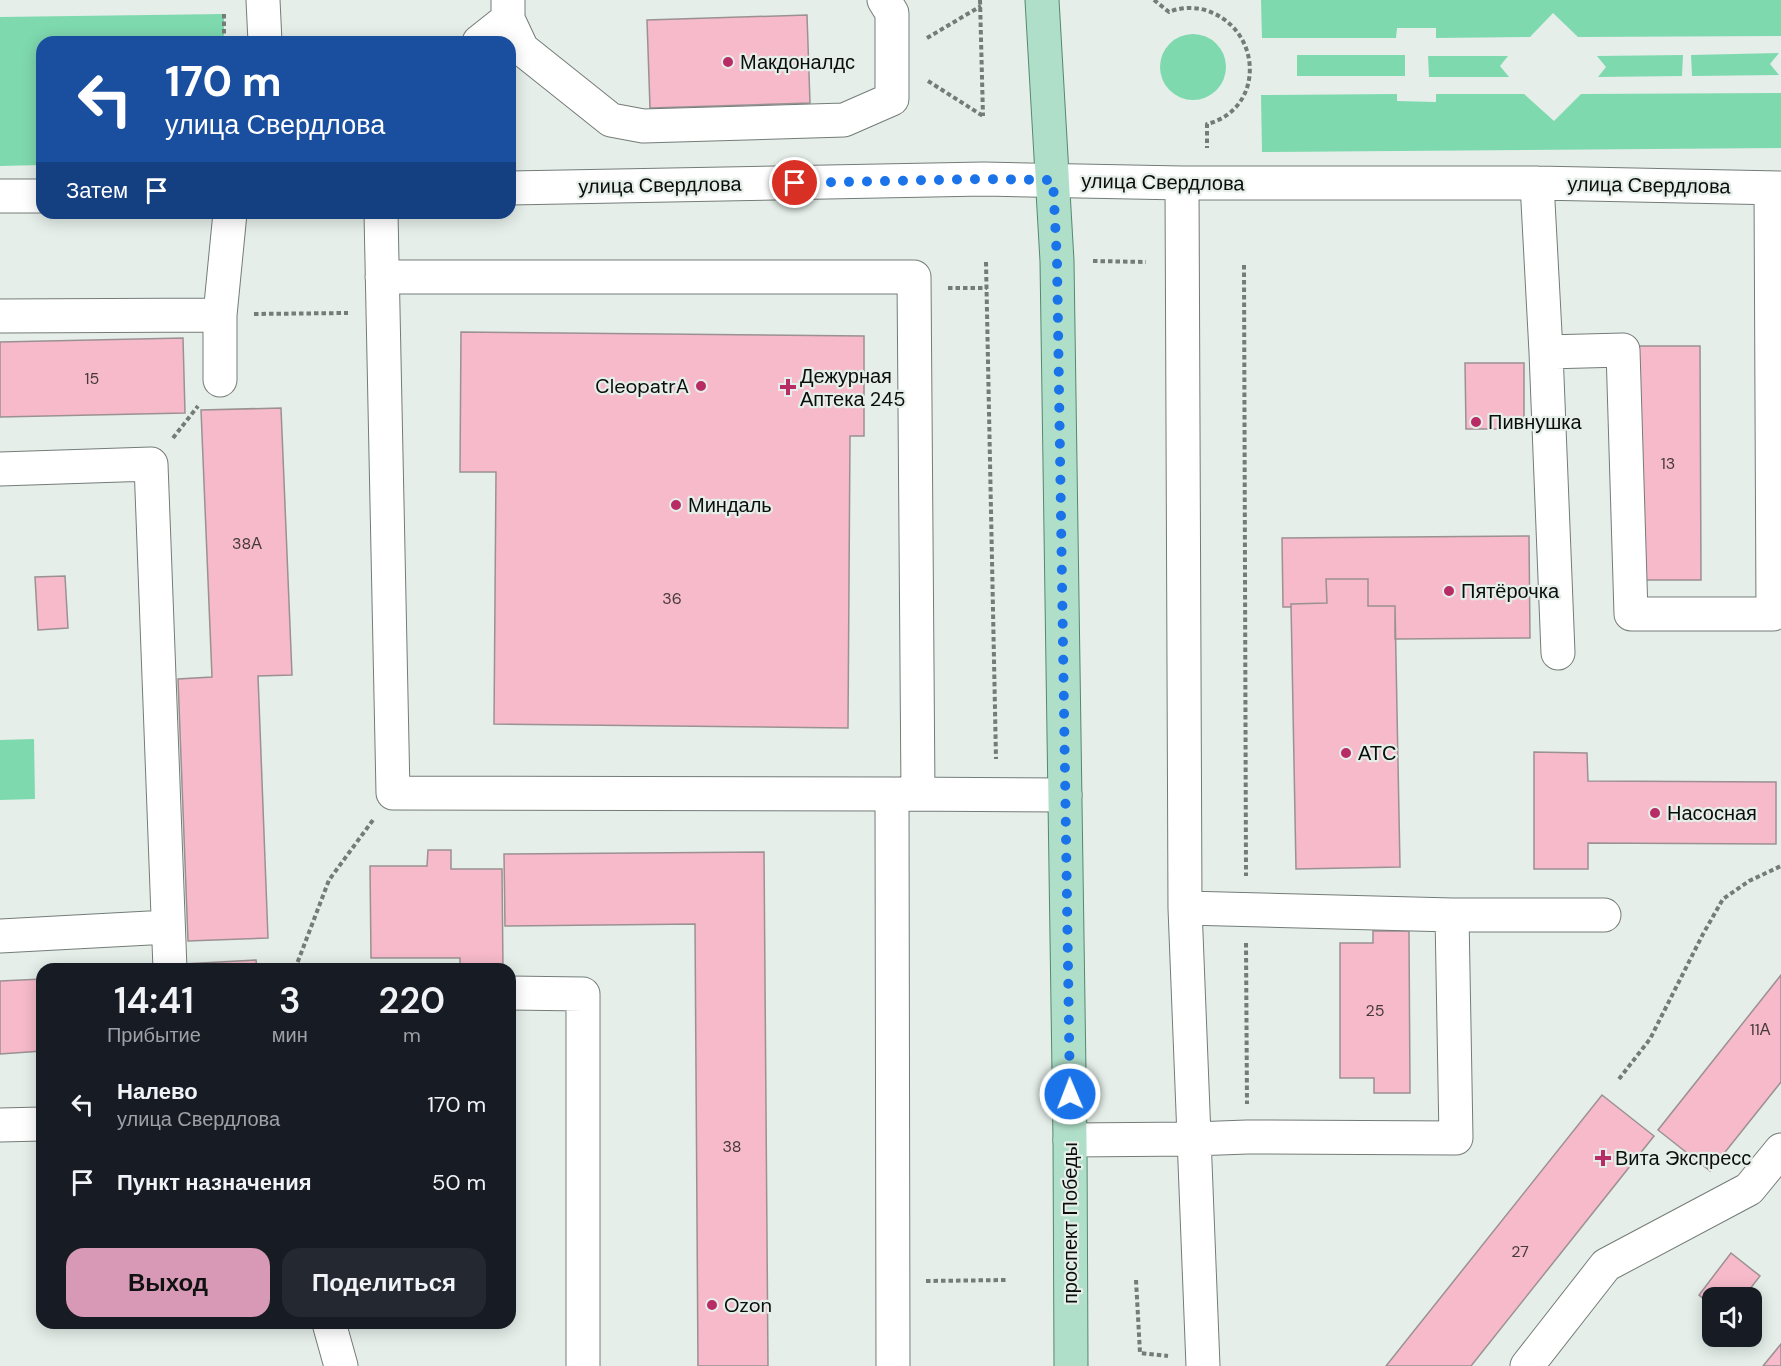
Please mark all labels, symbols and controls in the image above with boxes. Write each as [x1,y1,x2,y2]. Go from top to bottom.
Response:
place label: Макдоналдс [740,49,855,75]
text: 170 m [165,54,282,109]
marker: Макдоналдс [721,55,735,69]
icon: left [66,60,144,138]
text: улица Свердлова [165,107,385,142]
pin [769,157,820,208]
icon: arrive [778,166,811,199]
street label: улица Свердлова [1081,168,1246,196]
street label: улица Свердлова [578,171,743,199]
street label: улица Свердлова [1567,171,1732,199]
icon: arrive [140,174,173,207]
text: Затем [66,176,128,205]
place label: Дежурная Аптека 245 [800,363,905,412]
house number: 15 [85,368,99,389]
place label: CleopatrA [595,373,689,399]
marker: CleopatrA [694,379,708,393]
marker: Дежурная Аптека 245 [781,380,795,394]
place label: Пивнушка [1488,409,1582,435]
marker: Пивнушка [1469,415,1483,429]
house number: 13 [1661,453,1675,474]
place label: Миндаль [688,492,772,518]
marker: Миндаль [669,498,683,512]
house number: 38А [232,533,262,554]
place label: Пятёрочка [1461,578,1560,604]
marker: Пятёрочка [1442,584,1456,598]
house number: 36 [662,588,682,609]
place label: АТС [1358,740,1396,766]
marker: АТС [1339,746,1353,760]
place label: Насосная [1667,800,1757,826]
marker: Насосная [1648,806,1662,820]
text: 14:41 [114,977,194,1024]
text: 3 [279,977,301,1024]
text: 220 [379,977,445,1024]
house number: 25 [1366,1000,1384,1021]
house number: 11А [1750,1019,1771,1040]
text: Прибытие [107,1022,201,1048]
text: мин [272,1022,308,1048]
text: m [403,1022,421,1048]
position arrow [1038,1062,1102,1126]
text: Налево [117,1077,198,1106]
icon: left [66,1088,99,1121]
text: 170 m [427,1090,486,1119]
text: улица Свердлова [117,1106,280,1132]
house number: 38 [722,1136,742,1157]
street label: проспект Победы [1057,1142,1083,1304]
place label: Вита Экспресс [1615,1145,1751,1171]
marker: Вита Экспресс [1596,1151,1610,1165]
icon: arrive [66,1166,99,1199]
text: Пункт назначения [117,1168,312,1197]
text: 50 m [432,1168,486,1197]
house number: 27 [1511,1241,1529,1262]
button: Выход [66,1248,270,1317]
button: Поделиться [282,1248,486,1317]
map controls [1702,1287,1762,1347]
button: sound [1702,1287,1762,1347]
place label: Ozon [724,1292,772,1318]
marker: Ozon [705,1298,719,1312]

